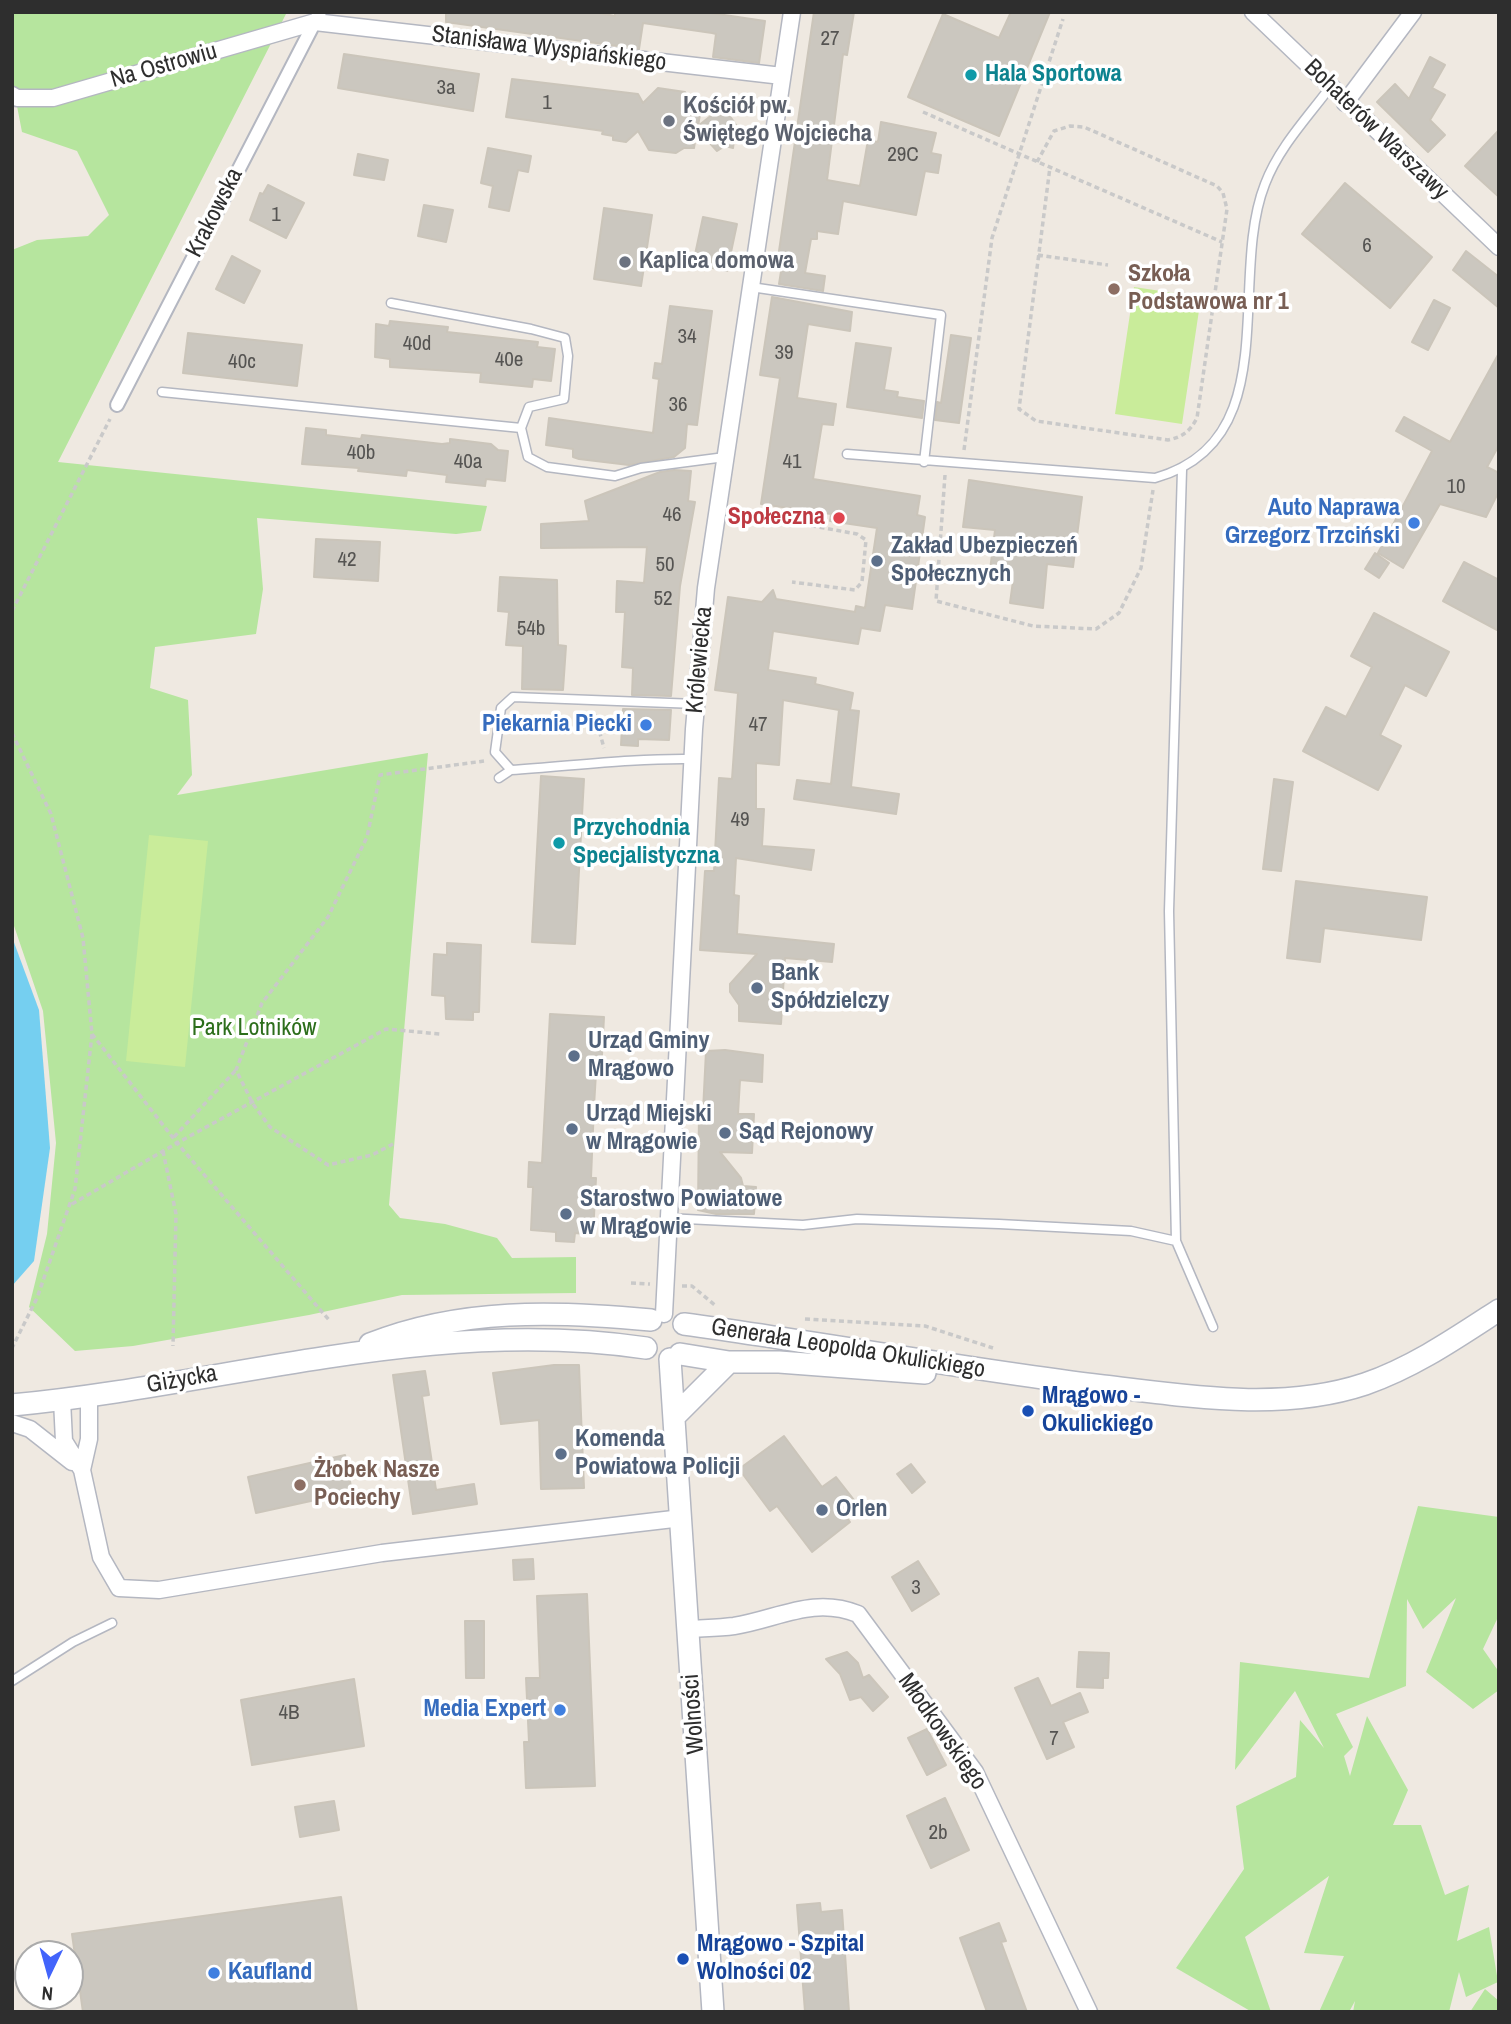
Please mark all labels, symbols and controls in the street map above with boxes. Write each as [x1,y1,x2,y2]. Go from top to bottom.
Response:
street label: Stanisława Wyspiańskiego [430,20,668,78]
house number: 27 [820,26,840,52]
street label: Na Ostrowiu [107,37,221,95]
street label: Bohaterów Warszawy [1298,54,1454,206]
place label: Hala Sportowa [985,61,1122,89]
marker: Hala Sportowa [963,67,979,83]
house number: 3a [436,75,456,101]
house number: 1 [542,90,552,116]
place label: Kościół pw. Świętego Wojciecha [683,93,872,149]
marker: Kościół pw. Świętego Wojciecha [661,113,677,129]
house number: 29C [887,142,919,168]
street label: Krakowska [180,164,250,262]
house number: 1 [271,202,281,228]
house number: 6 [1362,233,1372,259]
place label: Kaplica domowa [639,248,794,276]
marker: Kaplica domowa [617,254,633,270]
place label: Szkoła Podstawowa nr 1 [1128,261,1289,317]
marker: Szkoła Podstawowa nr 1 [1106,281,1122,297]
house number: 34 [677,324,697,350]
house number: 40d [403,331,431,357]
house number: 39 [774,340,794,366]
house number: 40e [495,347,523,373]
house number: 40c [228,349,256,375]
house number: 36 [668,392,688,418]
house number: 40b [347,440,375,466]
house number: 40a [454,449,482,475]
house number: 41 [782,449,802,475]
house number: 10 [1446,474,1466,500]
place label: Auto Naprawa Grzegorz Trzciński [1225,495,1400,551]
house number: 46 [662,502,682,528]
place label: Społeczna [728,504,825,532]
marker: Społeczna [831,510,847,526]
marker: Auto Naprawa Grzegorz Trzciński [1406,515,1422,531]
place label: Zakład Ubezpieczeń Społecznych [891,533,1078,589]
house number: 42 [337,547,357,573]
house number: 50 [655,552,675,578]
marker: Zakład Ubezpieczeń Społecznych [869,553,885,569]
house number: 52 [653,586,673,612]
street label: Królewiecka [681,605,719,715]
house number: 54b [517,616,545,642]
place label: Piekarnia Piecki [482,711,632,739]
house number: 47 [748,712,768,738]
marker: Piekarnia Piecki [638,717,654,733]
house number: 49 [730,807,750,833]
place label: Przychodnia Specjalistyczna [573,815,720,871]
marker: Przychodnia Specjalistyczna [551,835,567,851]
place label: Bank Spółdzielczy [771,960,889,1016]
marker: Bank Spółdzielczy [749,980,765,996]
park label: Park Lotników [192,1015,316,1043]
place label: Urząd Gminy Mrągowo [588,1028,709,1084]
marker: Urząd Gminy Mrągowo [566,1048,582,1064]
place label: Urząd Miejski w Mrągowie [586,1101,712,1157]
place label: Sąd Rejonowy [739,1119,874,1147]
marker: Urząd Miejski w Mrągowie [564,1121,580,1137]
marker: Sąd Rejonowy [717,1125,733,1141]
place label: Starostwo Powiatowe w Mrągowie [580,1186,782,1242]
marker: Starostwo Powiatowe w Mrągowie [558,1206,574,1222]
street label: Generała Leopolda Okulickiego [709,1313,987,1385]
street label: Giżycka [144,1360,220,1400]
place label: Mrągowo - Okulickiego [1042,1383,1154,1439]
marker: Mrągowo - Okulickiego [1020,1403,1036,1419]
place label: Komenda Powiatowa Policji [575,1426,740,1482]
marker: Komenda Powiatowa Policji [553,1446,569,1462]
place label: Żłobek Nasze Pociechy [314,1457,440,1513]
marker: Żłobek Nasze Pociechy [292,1477,308,1493]
place label: Orlen [836,1496,887,1524]
marker: Orlen [814,1502,830,1518]
house number: 3 [911,1575,921,1601]
street label: Młodkowskiego [891,1668,993,1796]
street label: Wolności [677,1673,711,1755]
place label: Media Expert [424,1696,546,1724]
house number: 4B [278,1700,300,1726]
marker: Media Expert [552,1702,568,1718]
house number: 7 [1049,1726,1059,1752]
house number: 2b [928,1820,948,1846]
place label: Mrągowo - Szpital Wolności 02 [697,1931,864,1987]
north arrow [14,1940,84,2010]
marker: Mrągowo - Szpital Wolności 02 [675,1951,691,1967]
place label: Kaufland [228,1959,312,1987]
marker: Kaufland [206,1965,222,1981]
text: N [41,1980,54,2007]

